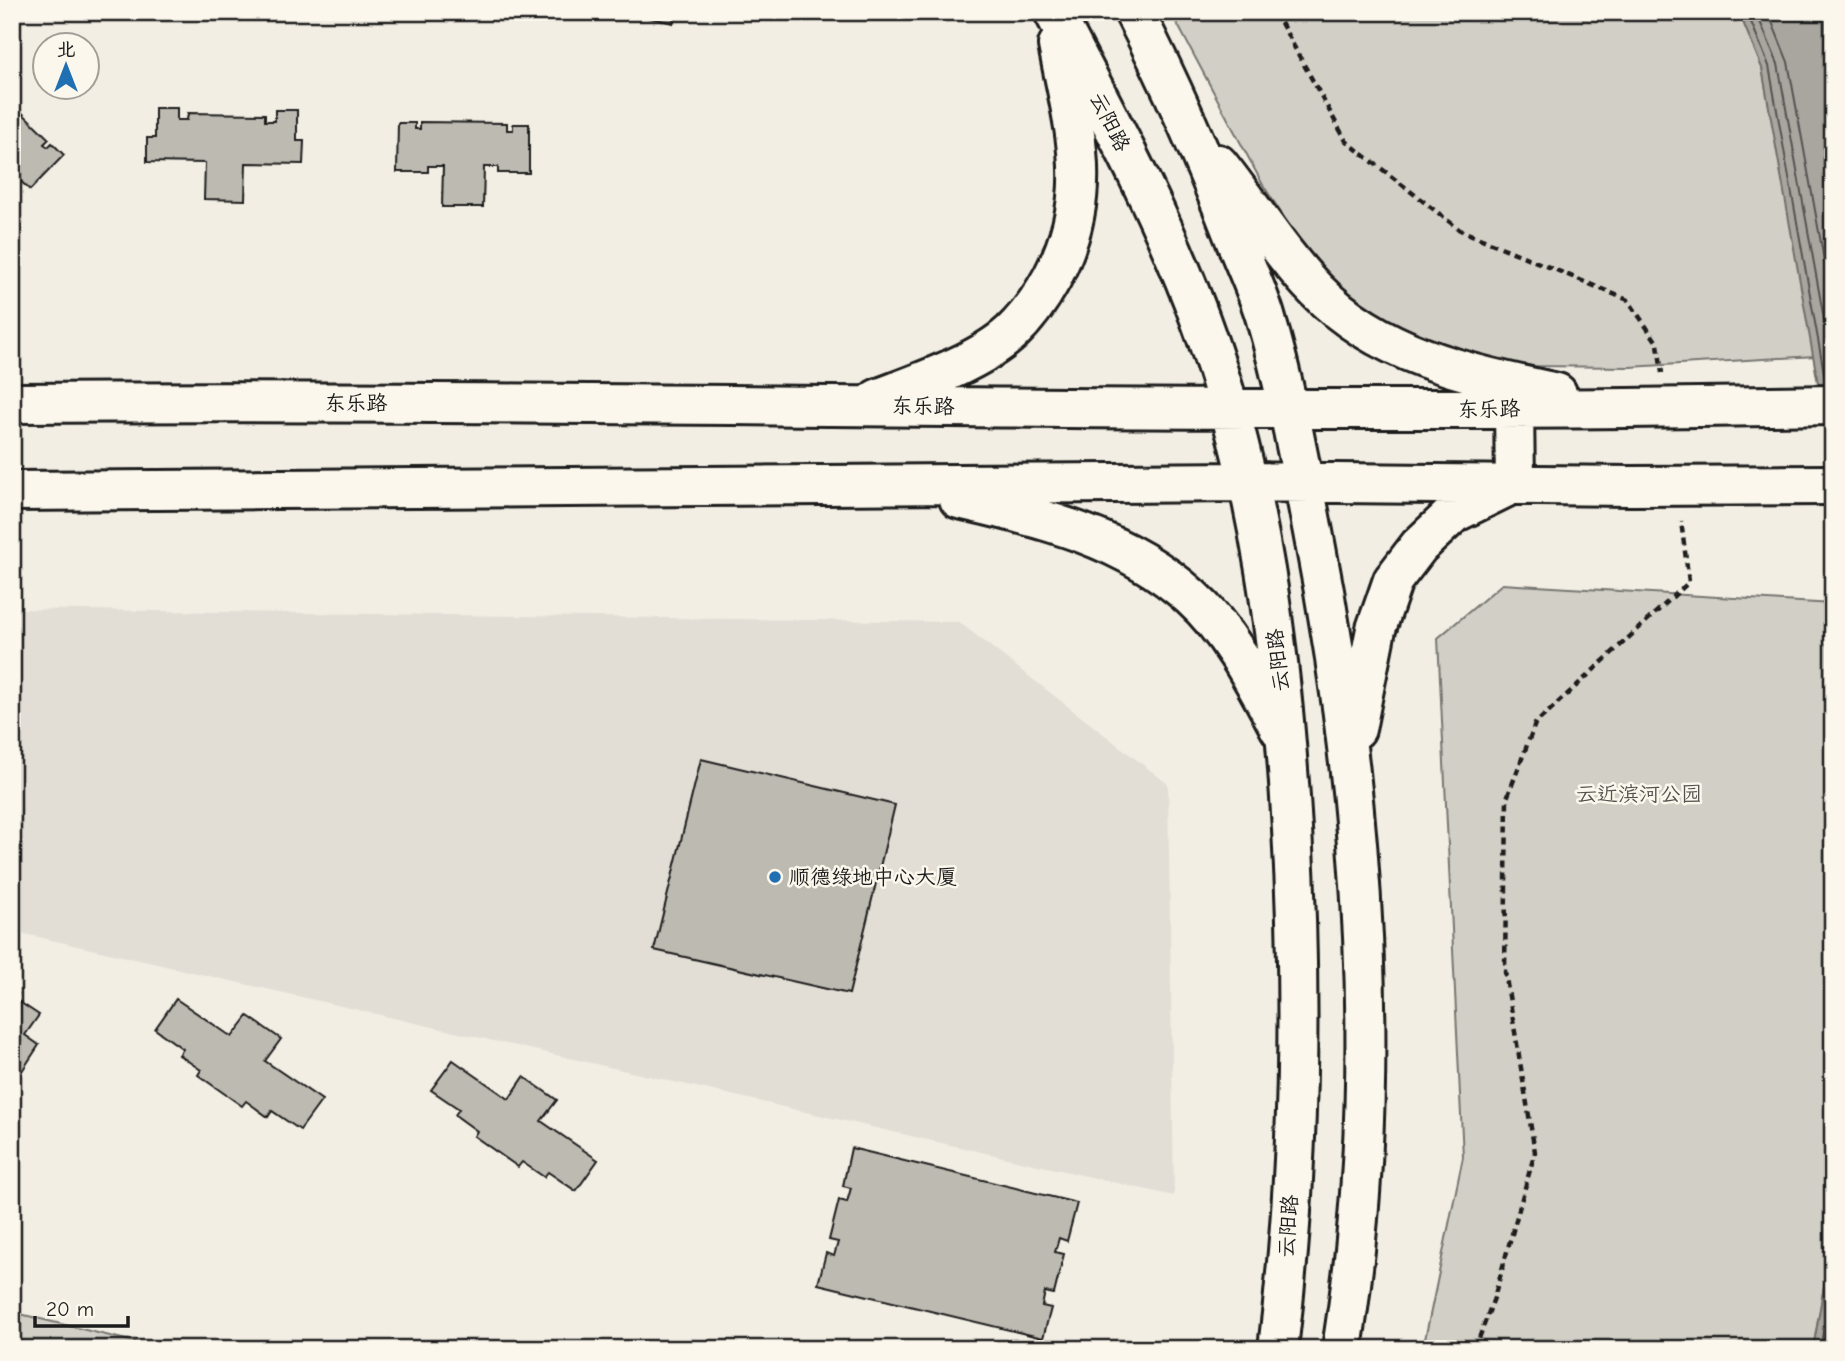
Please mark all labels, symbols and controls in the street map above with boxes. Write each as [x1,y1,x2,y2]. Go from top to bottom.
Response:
north arrow [32,32,102,102]
text: 北 [56,39,76,61]
street label: 云阳路 [1085,88,1135,156]
street label: 东乐路 [325,391,388,415]
street label: 东乐路 [891,393,955,419]
street label: 东乐路 [1457,396,1521,422]
street label: 云阳路 [1262,627,1294,693]
park label: 云近滨河公园 [1576,782,1702,806]
place label: 顺德绿地中心大厦 [789,865,957,889]
marker: 顺德绿地中心大厦 [767,869,783,885]
street label: 云阳路 [1274,1194,1302,1258]
scale bar [35,1284,128,1328]
text: 20 m [46,1297,94,1321]

